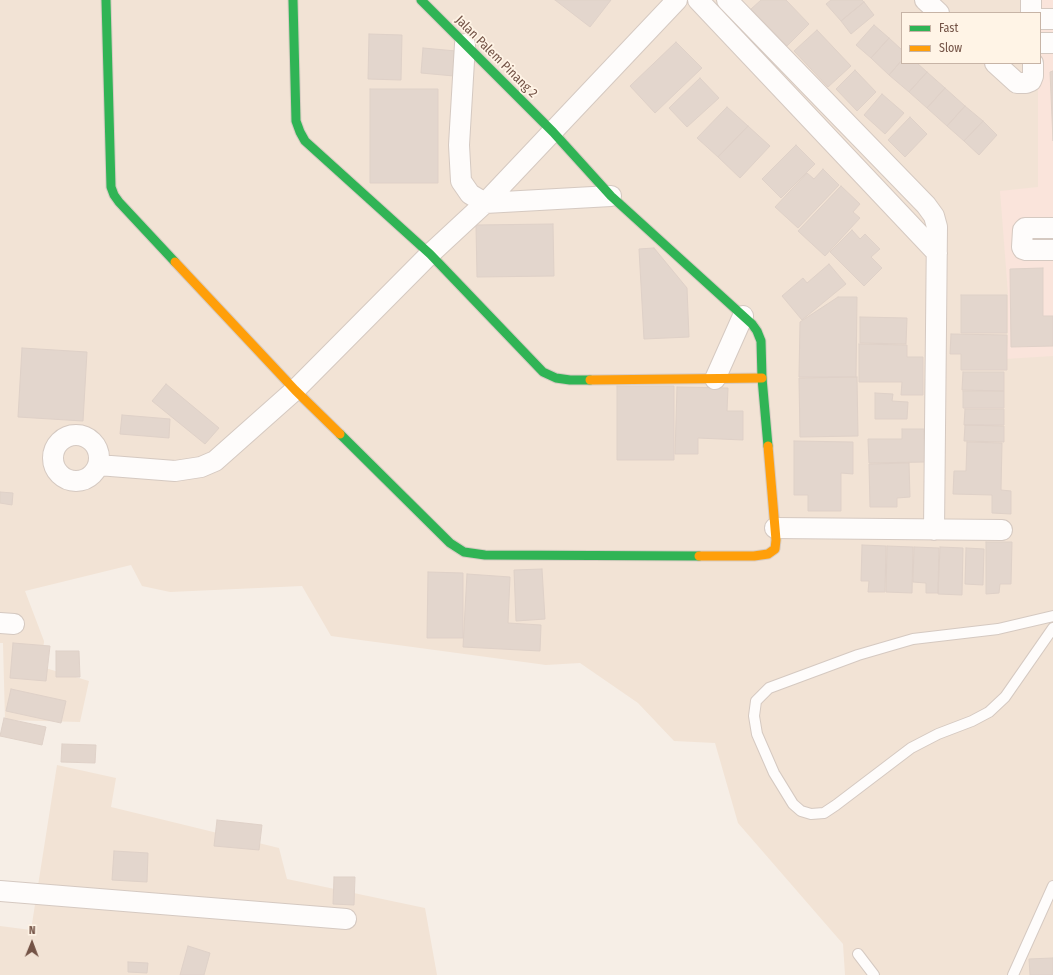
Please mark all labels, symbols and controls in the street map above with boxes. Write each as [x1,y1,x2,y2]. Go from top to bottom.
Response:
legend [901,12,1041,64]
street label: Jalan Palem Pinang 2 [452,13,540,101]
text: Fast [939,21,958,35]
text: Slow [939,41,962,55]
north arrow [12,923,52,963]
text: N [29,924,36,937]

